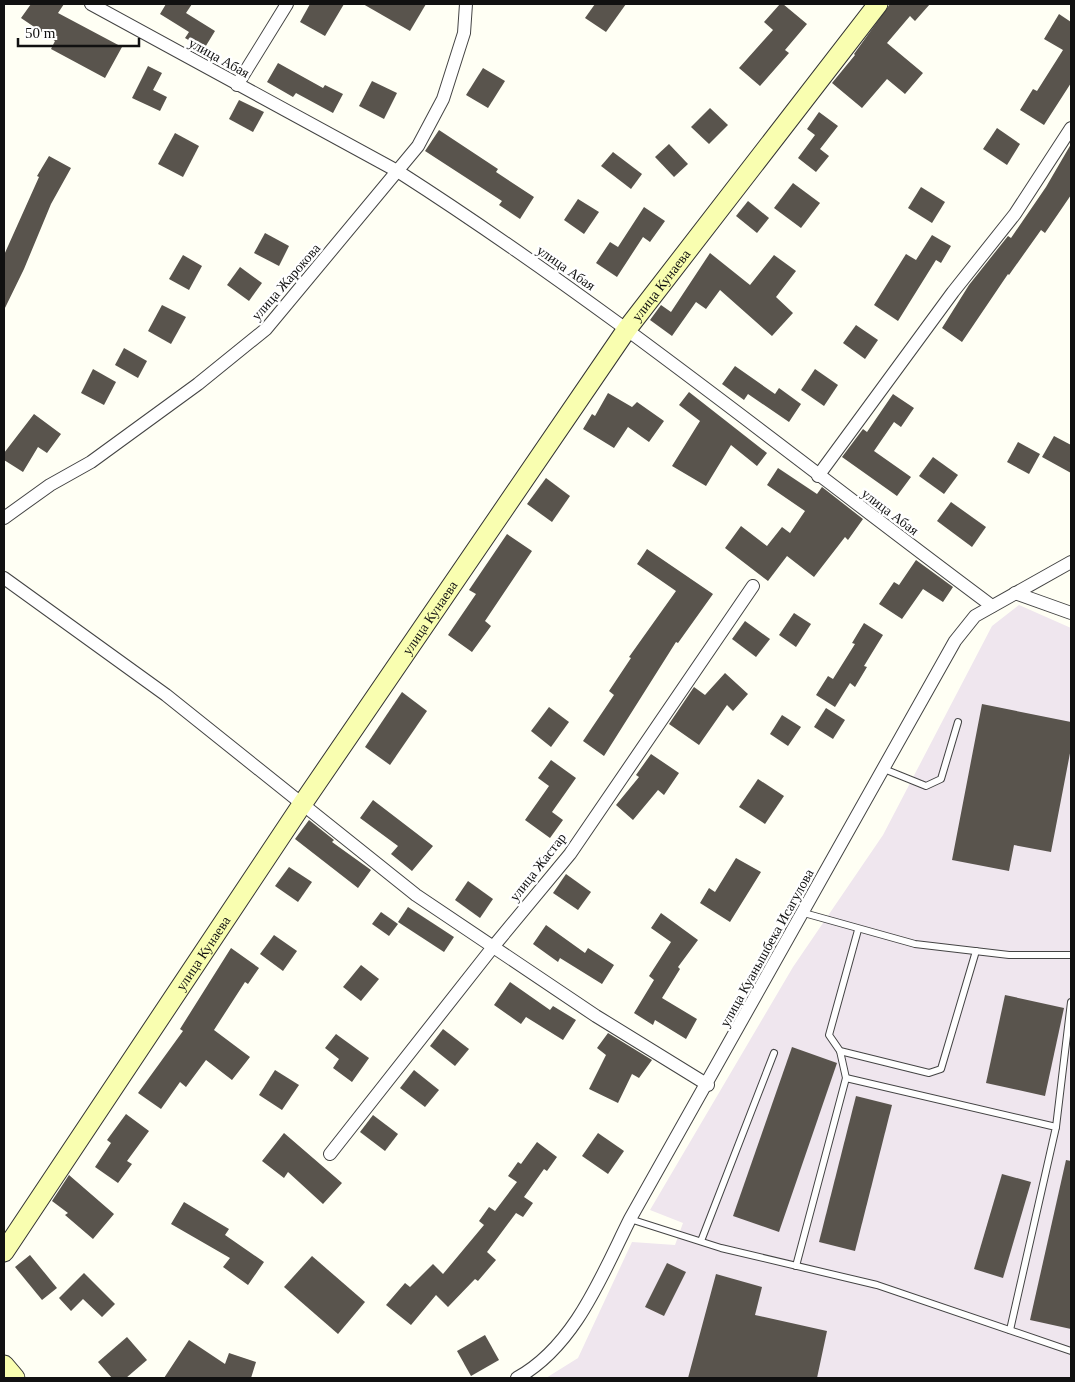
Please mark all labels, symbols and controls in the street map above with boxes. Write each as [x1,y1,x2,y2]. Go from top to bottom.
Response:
scale bar [18,15,139,47]
text: 50 m [25,25,56,41]
street label: улица Абая [186,35,253,81]
street label: улица Жарокова [249,240,324,323]
street label: улица Абая [534,243,598,294]
street label: улица Кунаева [629,246,694,324]
street label: улица Абая [859,486,922,539]
street label: улица Кунаева [399,577,461,657]
street label: улица Жастар [507,830,569,904]
street label: улица Куанышбека Исагулова [717,866,817,1029]
street label: улица Кунаева [173,913,233,993]

